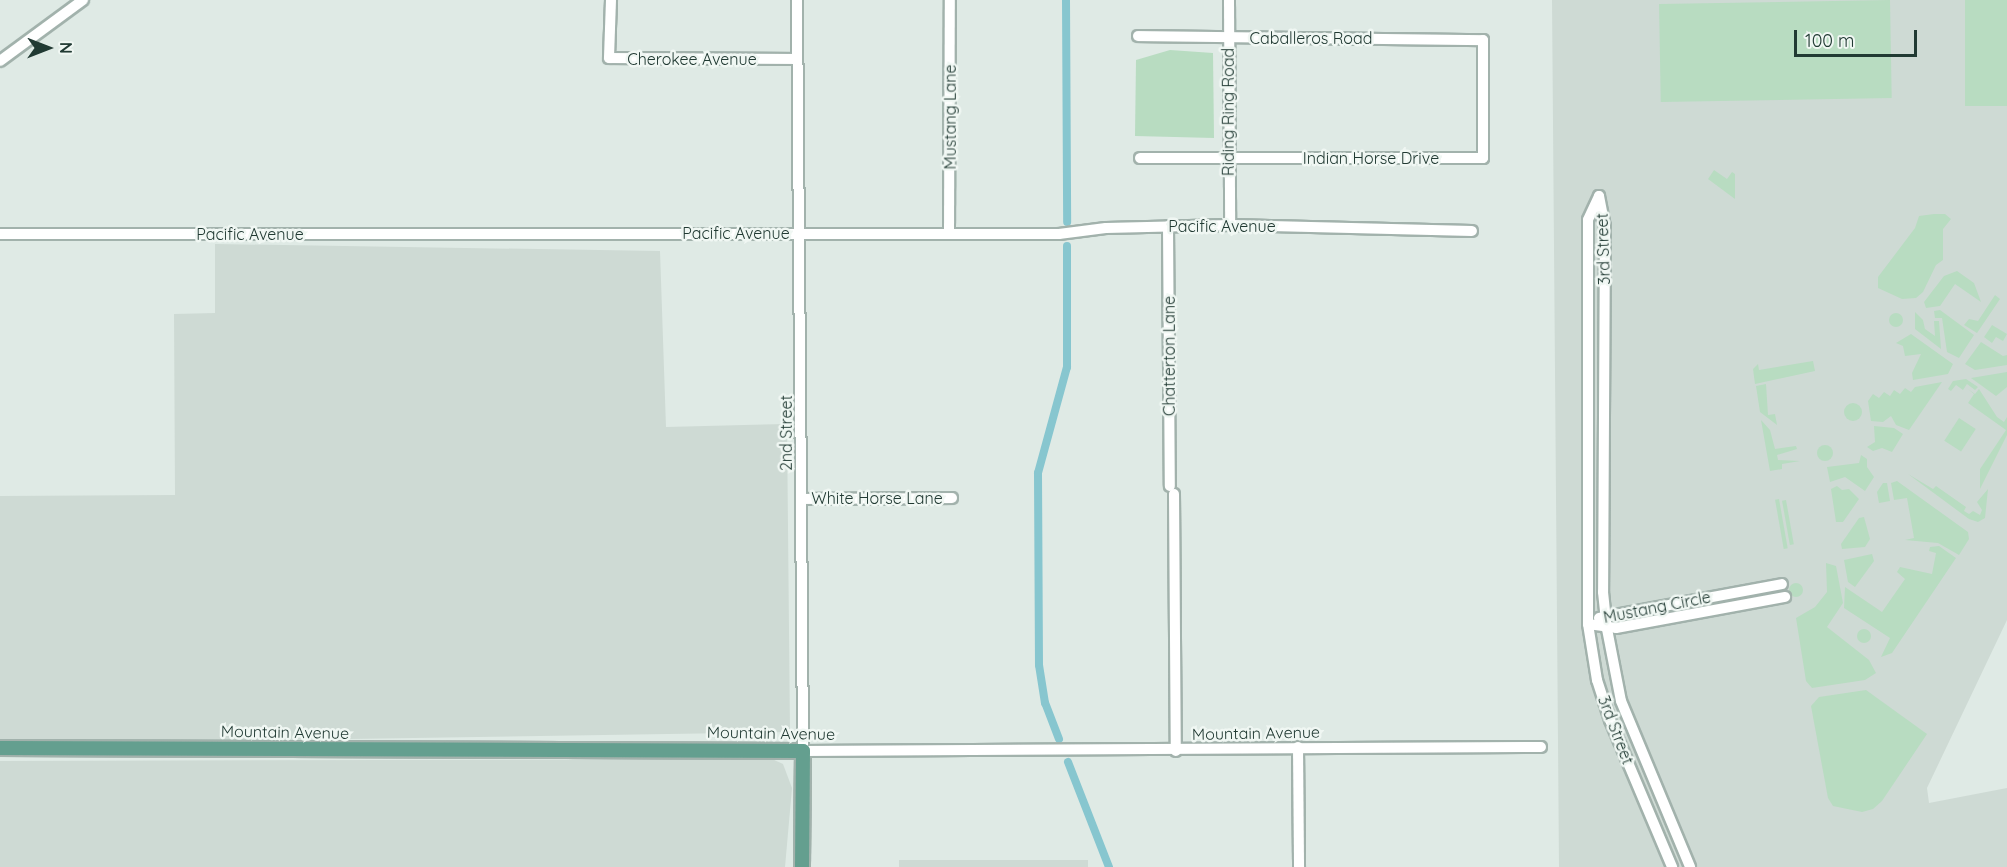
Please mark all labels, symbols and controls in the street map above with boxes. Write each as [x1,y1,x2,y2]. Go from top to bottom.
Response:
north arrow [18,18,78,78]
scale bar [1797,18,1920,56]
street label: Caballeros Road [1250,28,1372,48]
text: 100 m [1805,29,1854,52]
text: N [56,42,76,54]
street label: Riding Ring Road [1218,48,1238,176]
street label: Cherokee Avenue [627,49,757,69]
street label: Mustang Lane [940,64,960,170]
street label: Indian Horse Drive [1303,148,1439,168]
street label: 3rd Street [1592,213,1614,285]
street label: Pacific Avenue [1168,216,1276,236]
street label: Pacific Avenue [682,223,790,243]
street label: Pacific Avenue [196,224,304,244]
street label: Chatterton Lane [1159,296,1179,416]
street label: 2nd Street [776,395,796,471]
street label: White Horse Lane [811,488,943,508]
street label: Mustang Circle [1602,587,1712,627]
street label: 3rd Street [1594,693,1638,767]
street label: Mountain Avenue [221,721,349,743]
street label: Mountain Avenue [707,722,835,744]
street label: Mountain Avenue [1192,722,1320,744]

